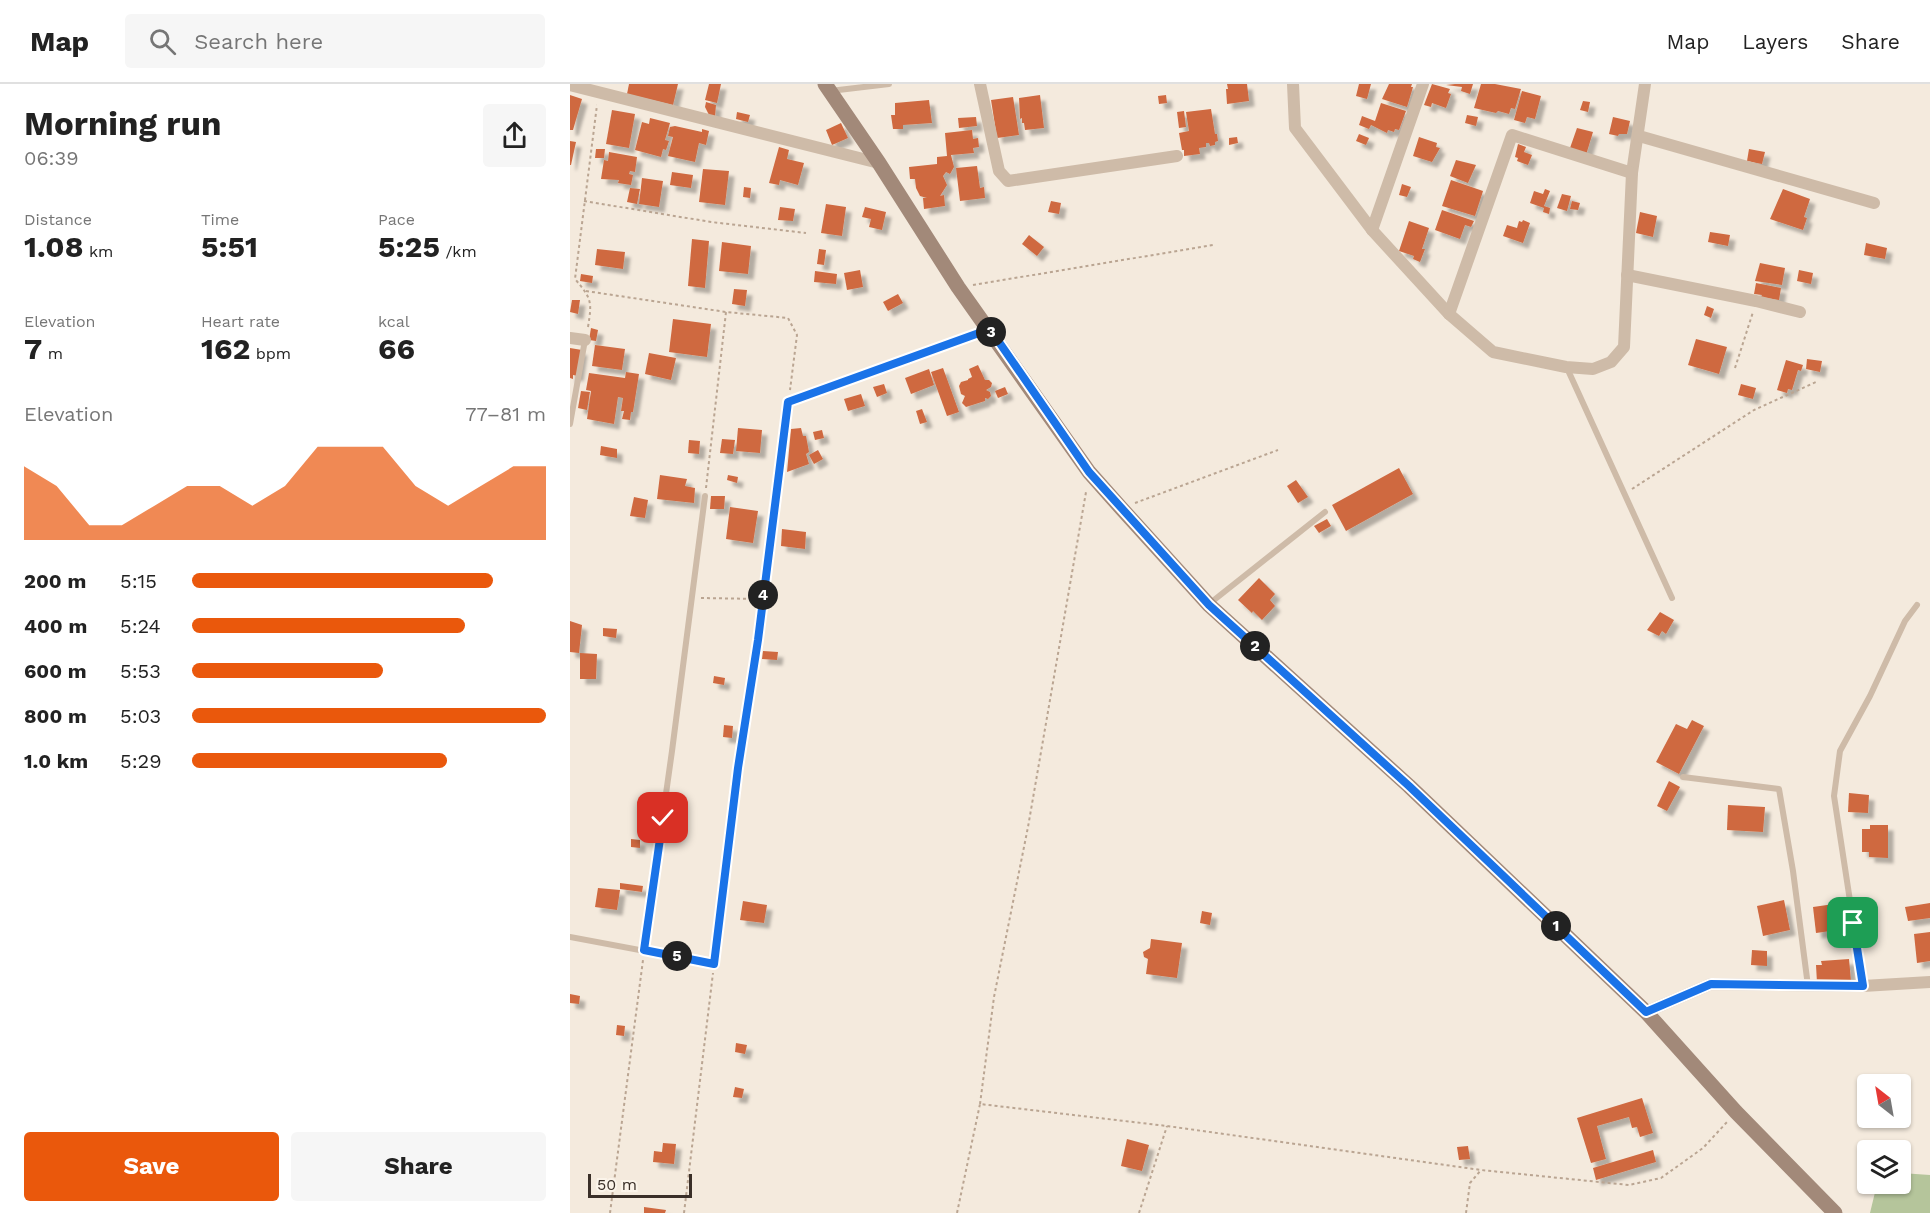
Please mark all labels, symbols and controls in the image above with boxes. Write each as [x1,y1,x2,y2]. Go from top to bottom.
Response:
search box [125,14,545,68]
text: Map [30,25,89,58]
icon: search [146,25,179,58]
text: Search here [194,29,323,54]
text: Map [1666,29,1709,54]
text: Layers [1742,29,1808,54]
text: Share [1841,29,1900,54]
text: Morning run [24,104,221,143]
button: share [483,104,546,167]
text: 06:39 [24,146,79,170]
text: Distance [24,210,92,229]
text: Time [201,210,239,229]
text: Pace [378,210,415,229]
text: 1.08 [24,229,83,264]
text: 5:51 [201,229,258,264]
text: 5:25 [378,229,440,264]
text: km [83,242,113,261]
text: /km [440,242,477,261]
text: Elevation [24,312,95,331]
text: Heart rate [201,312,280,331]
text: kcal [378,312,410,331]
pin: 3 [976,317,1006,347]
text: 3 [986,322,996,341]
text: 7 [24,331,42,366]
text: 162 [201,331,250,366]
text: 66 [378,331,415,366]
text: m [42,344,63,363]
text: bpm [250,344,291,363]
text: Elevation [24,402,113,426]
text: 77–81 m [465,402,546,426]
text: 200 m [24,569,86,593]
text: 5:15 [120,569,157,593]
pin: 4 [748,580,778,610]
text: 4 [758,585,768,604]
text: 400 m [24,614,87,638]
text: 5:24 [120,614,161,638]
pin: 2 [1240,631,1270,661]
text: 2 [1250,636,1260,655]
text: 600 m [24,659,87,683]
text: 5:53 [120,659,161,683]
text: 800 m [24,704,87,728]
text: 5:03 [120,704,161,728]
text: 1.0 km [24,749,88,773]
text: 5:29 [120,749,162,773]
pin [637,792,688,843]
icon: check [646,801,679,834]
pin [1827,897,1878,948]
icon: arrive [1836,906,1869,939]
pin: 1 [1541,911,1571,941]
text: 1 [1553,916,1559,935]
pin: 5 [662,941,692,971]
text: 5 [672,946,682,965]
north arrow [1857,1074,1911,1128]
map controls [1857,1074,1911,1194]
button: Save [24,1132,279,1201]
button: Share [291,1132,546,1201]
button: layers [1857,1140,1911,1194]
scale bar [588,1171,692,1198]
text: 50 m [597,1175,637,1194]

